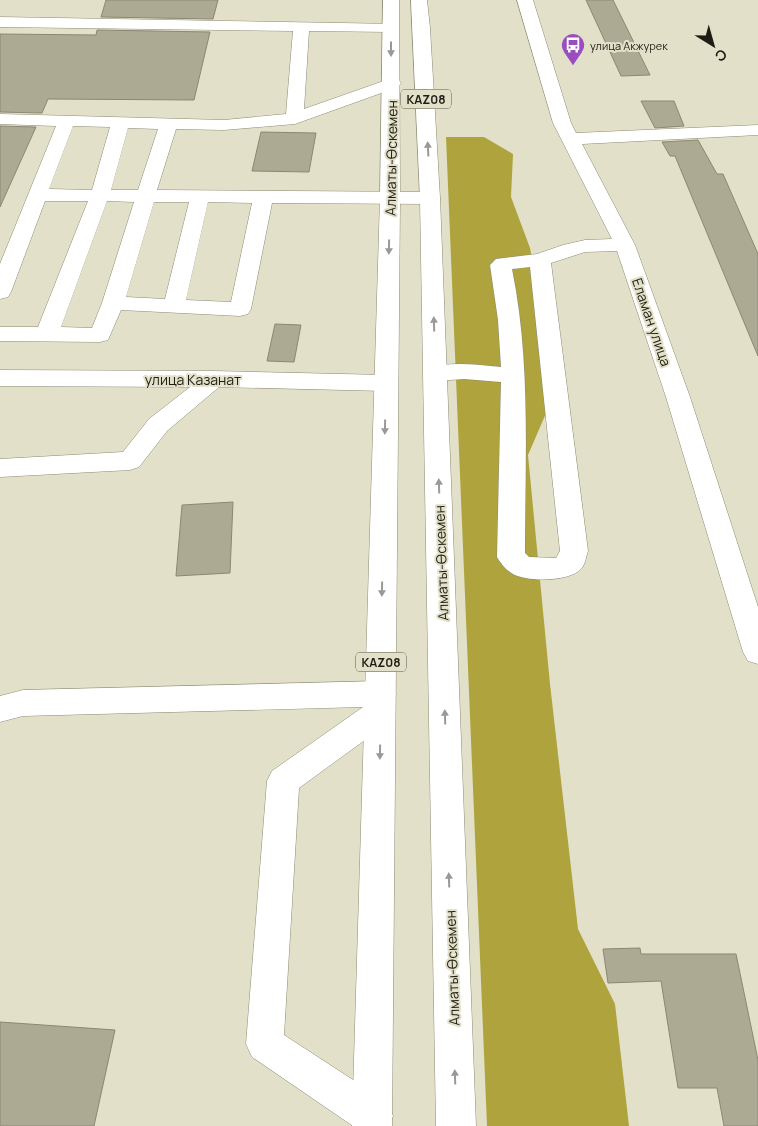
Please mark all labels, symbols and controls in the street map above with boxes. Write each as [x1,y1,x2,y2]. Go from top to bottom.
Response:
north arrow [688,20,738,70]
bus stop icon: улица Акжурек [560,32,586,66]
place label: улица Акжурек [590,38,668,53]
one-way arrow [388,41,396,57]
text: С [711,45,731,66]
road number: KAZ08 [401,90,451,108]
street label: Алматы-Өскемен [380,100,402,216]
one-way arrow [424,141,432,157]
one-way arrow [385,239,393,255]
street label: Еламан улица [628,275,676,369]
one-way arrow [430,316,438,332]
street label: улица Казанат [145,370,241,389]
one-way arrow [381,419,389,435]
one-way arrow [435,478,443,494]
street label: Алматы-Өскемен [429,505,453,621]
one-way arrow [378,582,386,598]
road number: KAZ08 [356,652,406,672]
one-way arrow [441,709,449,725]
one-way arrow [375,744,383,760]
one-way arrow [445,872,453,888]
street label: Алматы-Өскемен [440,910,464,1026]
one-way arrow [450,1069,458,1085]

